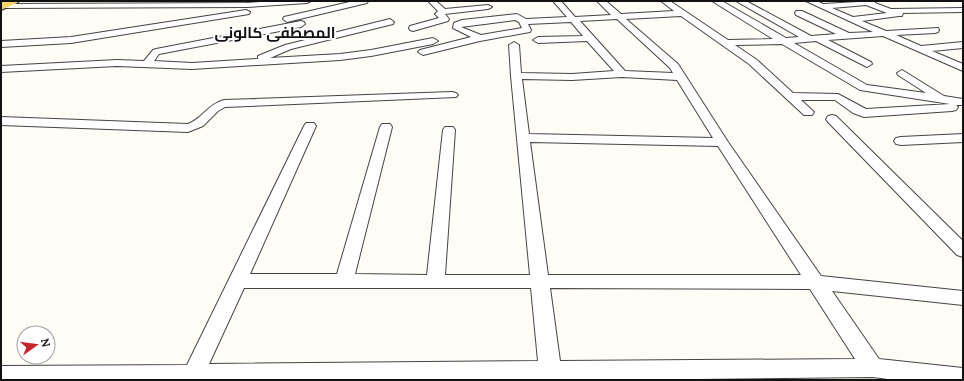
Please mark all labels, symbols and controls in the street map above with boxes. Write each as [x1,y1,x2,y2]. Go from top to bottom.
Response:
district label: المصطفی کالونی [215,23,335,42]
north arrow [16,325,56,365]
text: N [38,337,54,349]

